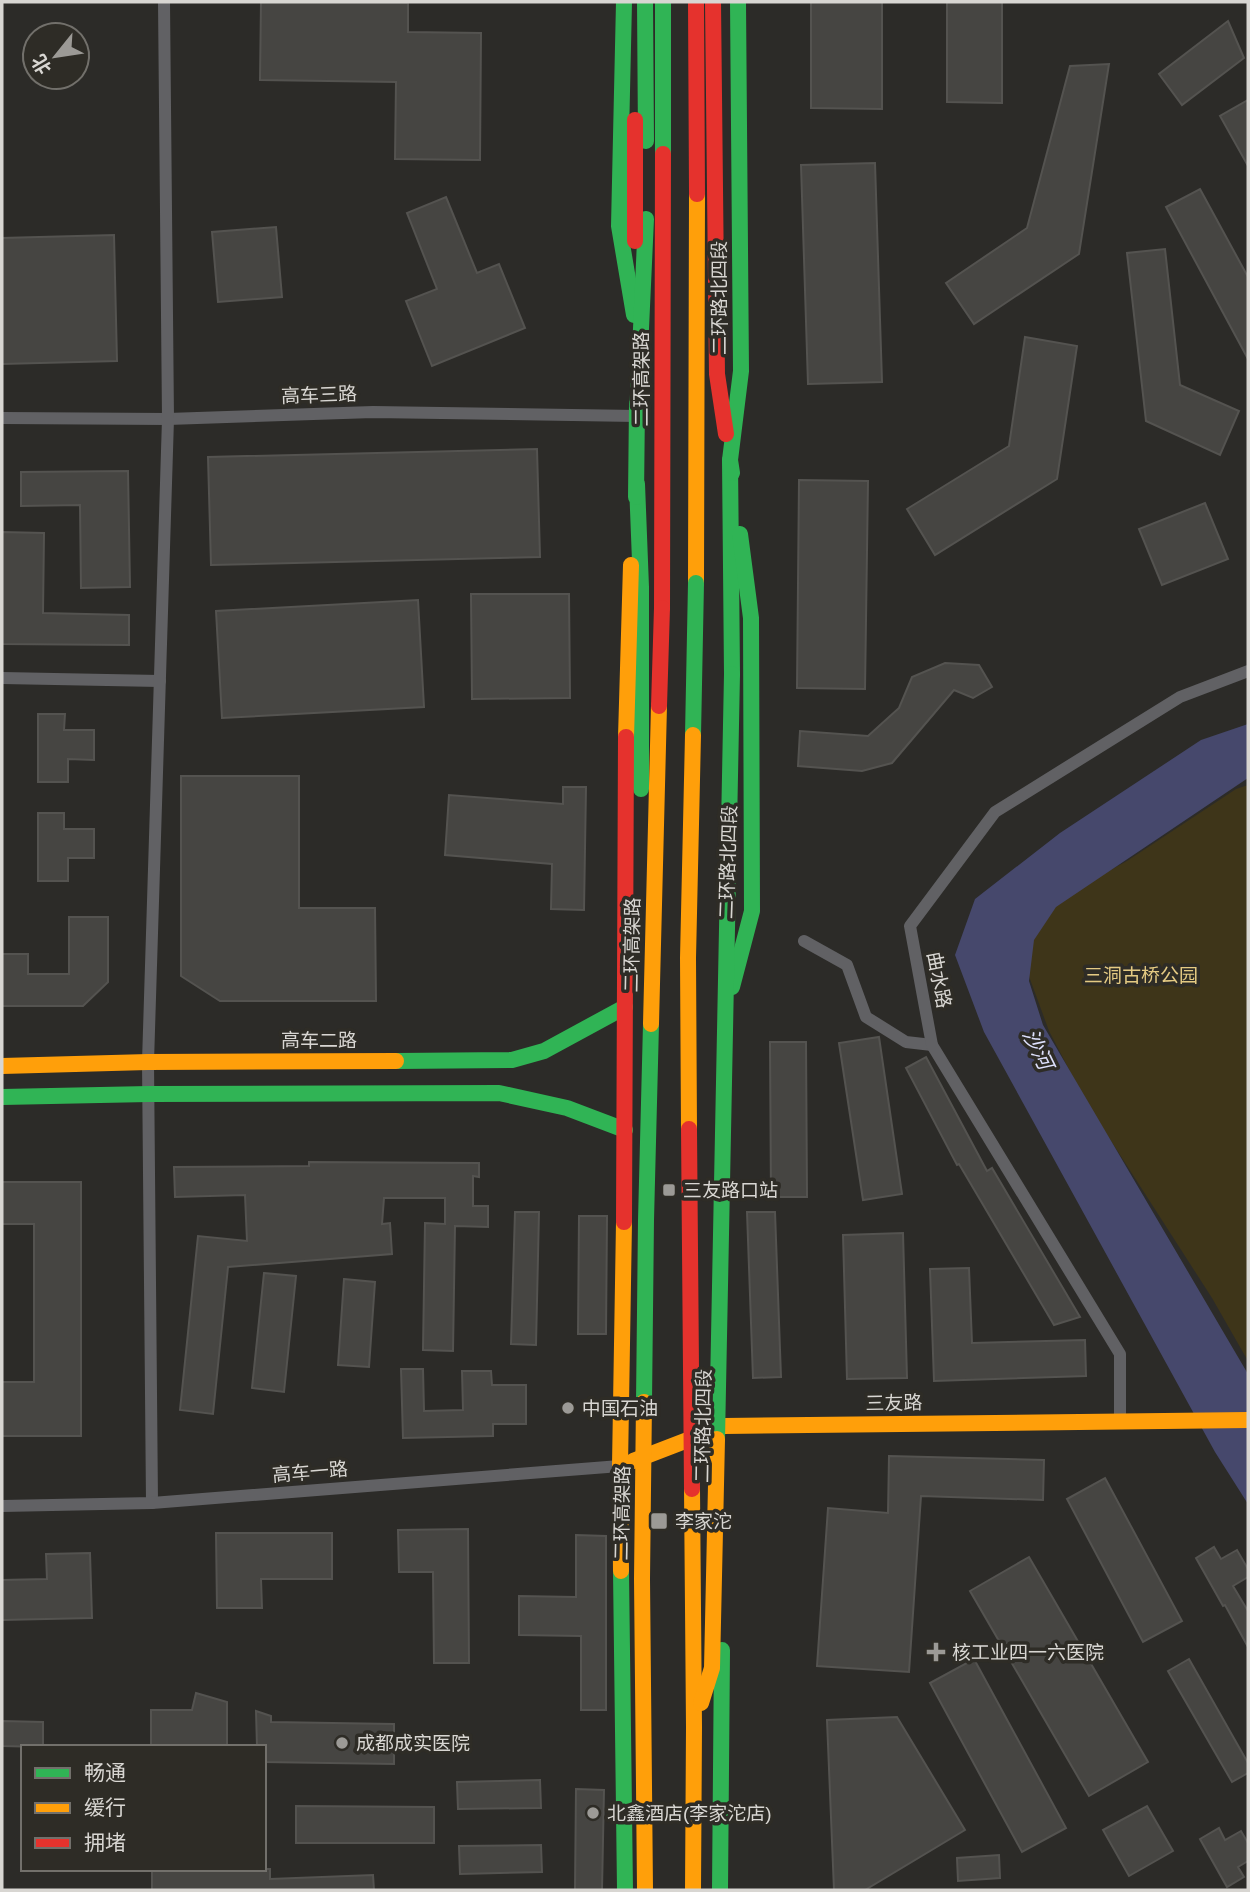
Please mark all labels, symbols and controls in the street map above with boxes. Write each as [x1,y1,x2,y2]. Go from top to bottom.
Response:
north arrow [21,21,91,91]
text: 北 [28,51,56,78]
street label: 二环路北四段 [709,241,730,355]
street label: 二环高架路 [631,331,652,427]
street label: 高车三路 [281,383,357,407]
street label: 二环路北四段 [716,805,740,919]
street label: 二环高架路 [621,897,643,993]
street label: 曲水路 [923,950,955,1010]
park label: 三洞古桥公园 [1084,965,1198,986]
water label: 沙河 [1018,1025,1059,1077]
street label: 高车二路 [281,1030,357,1051]
place label: 三友路口站 [683,1180,778,1201]
marker: 三友路口站 [661,1182,677,1198]
street label: 二环路北四段 [692,1369,714,1483]
street label: 三友路 [865,1392,923,1414]
place label: 中国石油 [582,1398,658,1419]
marker: 中国石油 [560,1400,576,1416]
street label: 高车一路 [271,1458,349,1486]
street label: 二环高架路 [611,1465,633,1561]
marker: 李家沱 [649,1511,669,1531]
place label: 李家沱 [675,1511,732,1532]
marker: 核工业四一六医院 [926,1642,946,1662]
place label: 核工业四一六医院 [952,1642,1104,1663]
place label: 成都成实医院 [356,1733,470,1754]
marker: 成都成实医院 [334,1735,350,1751]
legend [21,1745,266,1871]
text: 畅通 [84,1761,126,1784]
text: 缓行 [84,1796,126,1819]
place label: 北鑫酒店(李家沱店) [607,1803,772,1824]
marker: 北鑫酒店(李家沱店) [585,1805,601,1821]
text: 拥堵 [84,1831,126,1854]

